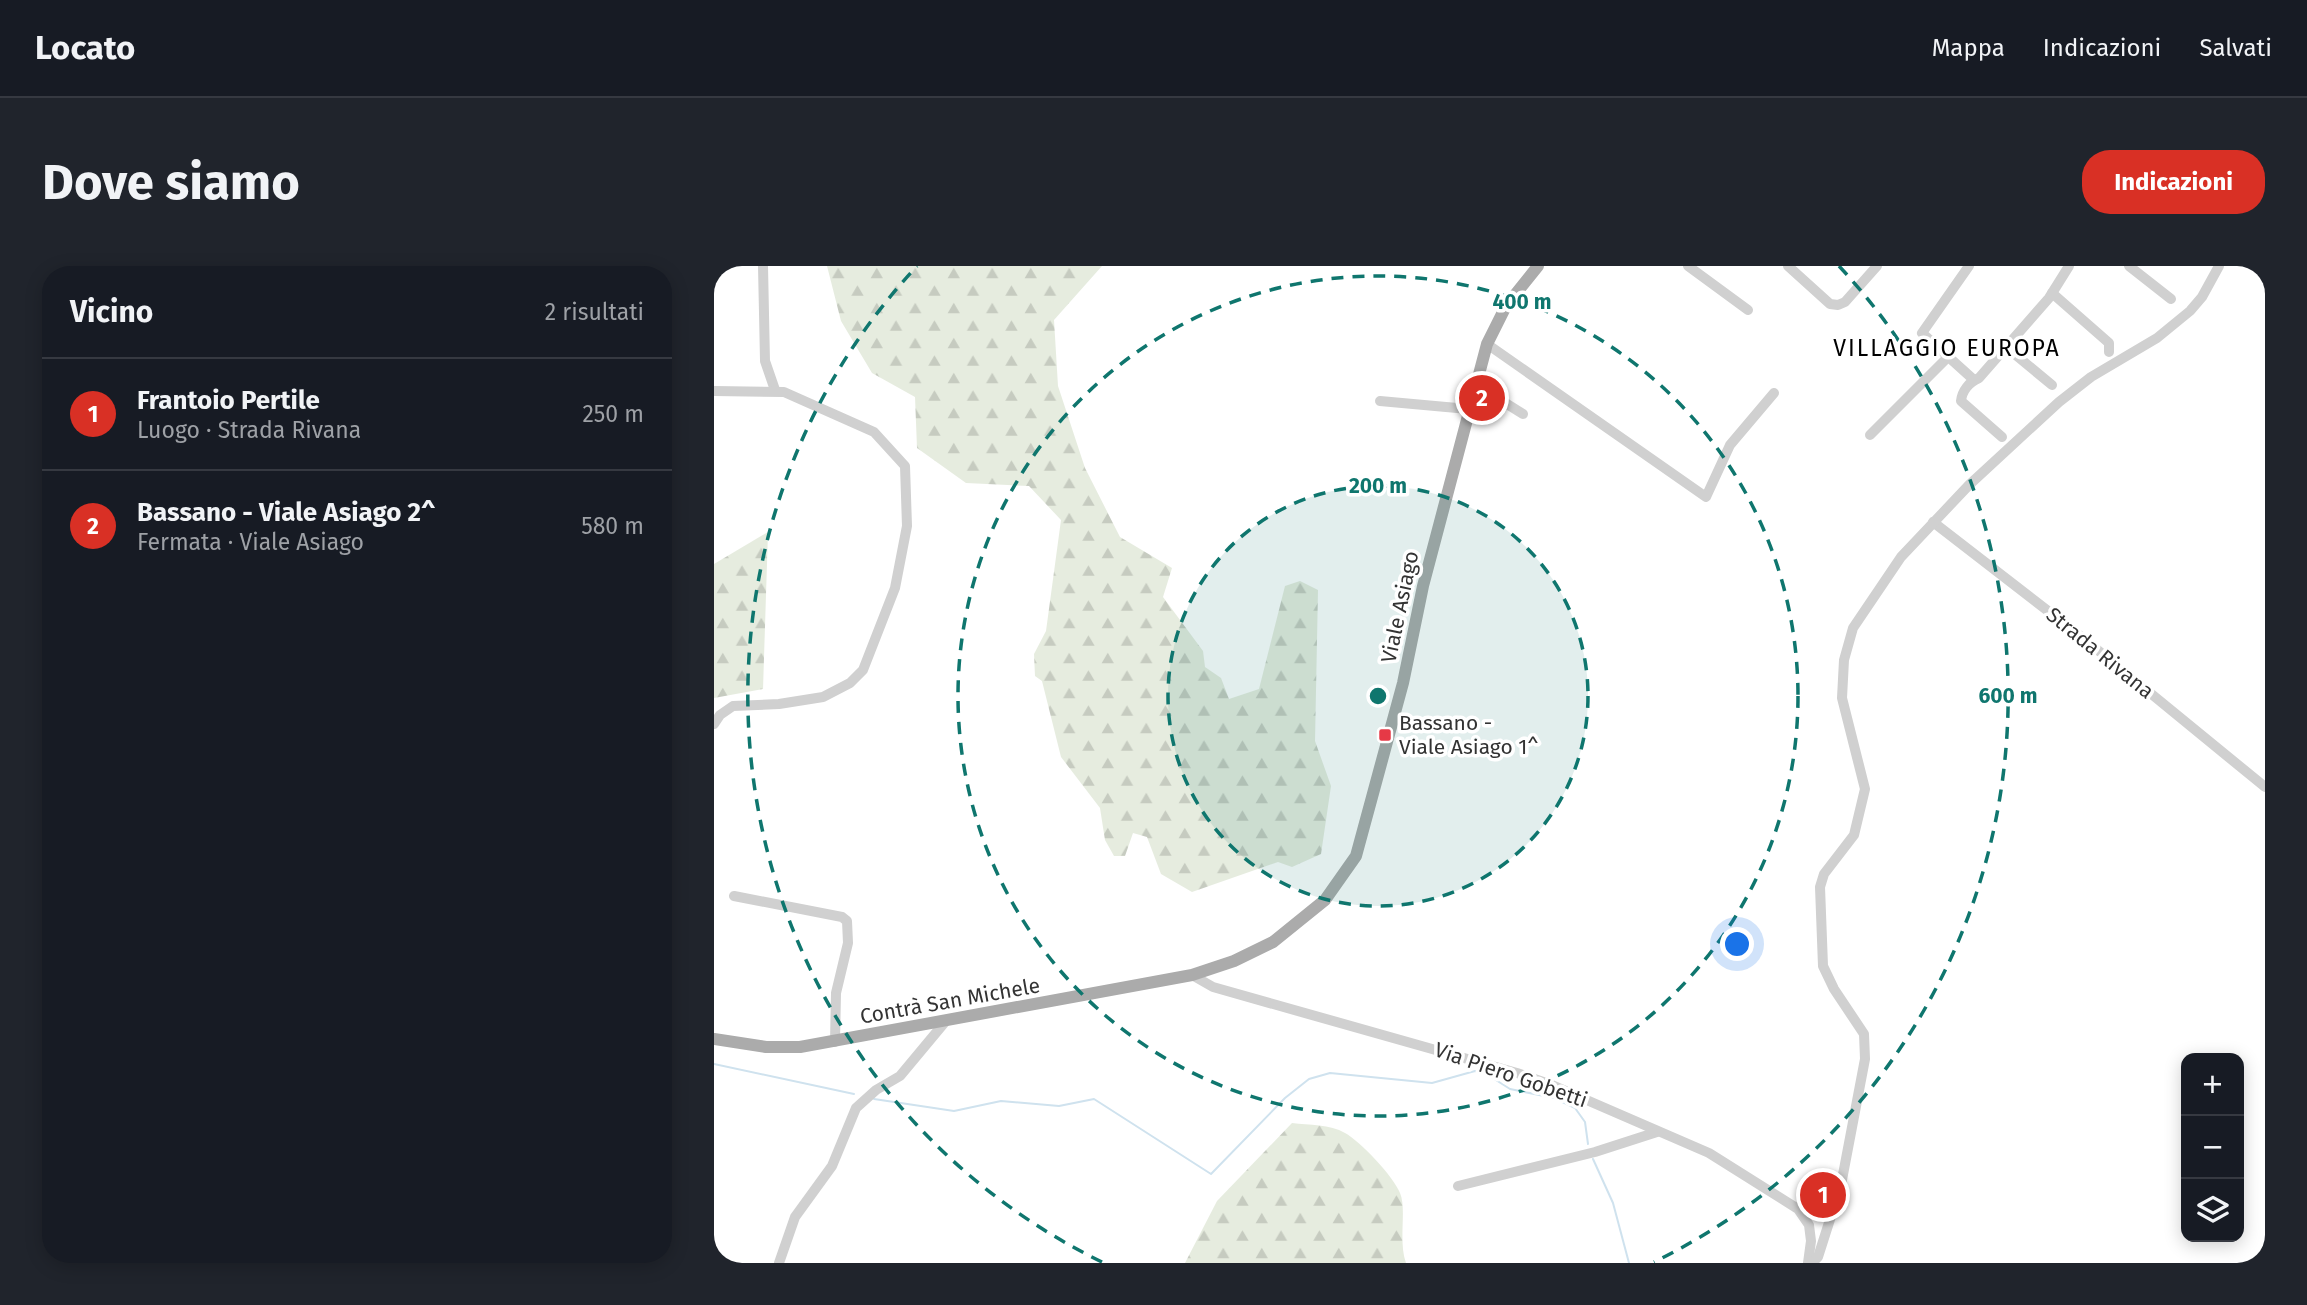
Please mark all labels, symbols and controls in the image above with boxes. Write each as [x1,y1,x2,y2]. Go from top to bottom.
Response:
text: Locato [35,28,135,68]
text: Mappa [1932,34,2005,62]
text: Indicazioni [2043,34,2161,62]
text: Salvati [2199,34,2272,62]
button: Indicazioni [2082,150,2265,214]
text: Dove siamo [42,153,300,212]
text: 400 m [1492,289,1552,315]
text: Vicino [70,294,153,330]
text: 2 risultati [545,298,644,326]
district label: VILLAGGIO EUROPA [1833,334,2061,362]
pin: 2 [1459,372,1505,424]
text: Frantoio Pertile [137,385,320,416]
text: 1 [88,400,98,428]
text: 250 m [582,400,644,428]
text: Luogo · Strada Rivana [137,416,361,444]
text: 200 m [1349,473,1407,499]
text: Bassano - Viale Asiago 2^ [137,497,436,528]
text: 2 [87,512,99,540]
text: 580 m [581,512,644,540]
text: Fermata · Viale Asiago [137,528,364,556]
street label: Viale Asiago [1375,549,1425,665]
street label: Strada Rivana [2041,602,2159,704]
text: 600 m [1978,683,2038,709]
centre of rings [1366,684,1390,708]
place label: Bassano - Viale Asiago 1^ [1399,710,1539,760]
marker: Bassano - Viale Asiago 1^ [1377,727,1393,743]
your location [1720,927,1754,961]
street label: Contrà San Michele [858,972,1042,1030]
street label: Via Piero Gobetti [1431,1037,1591,1113]
map controls [2181,1053,2244,1242]
button: + [2181,1053,2244,1116]
button: − [2181,1116,2244,1179]
pin: 1 [1800,1169,1846,1221]
button: layers [2181,1179,2244,1242]

